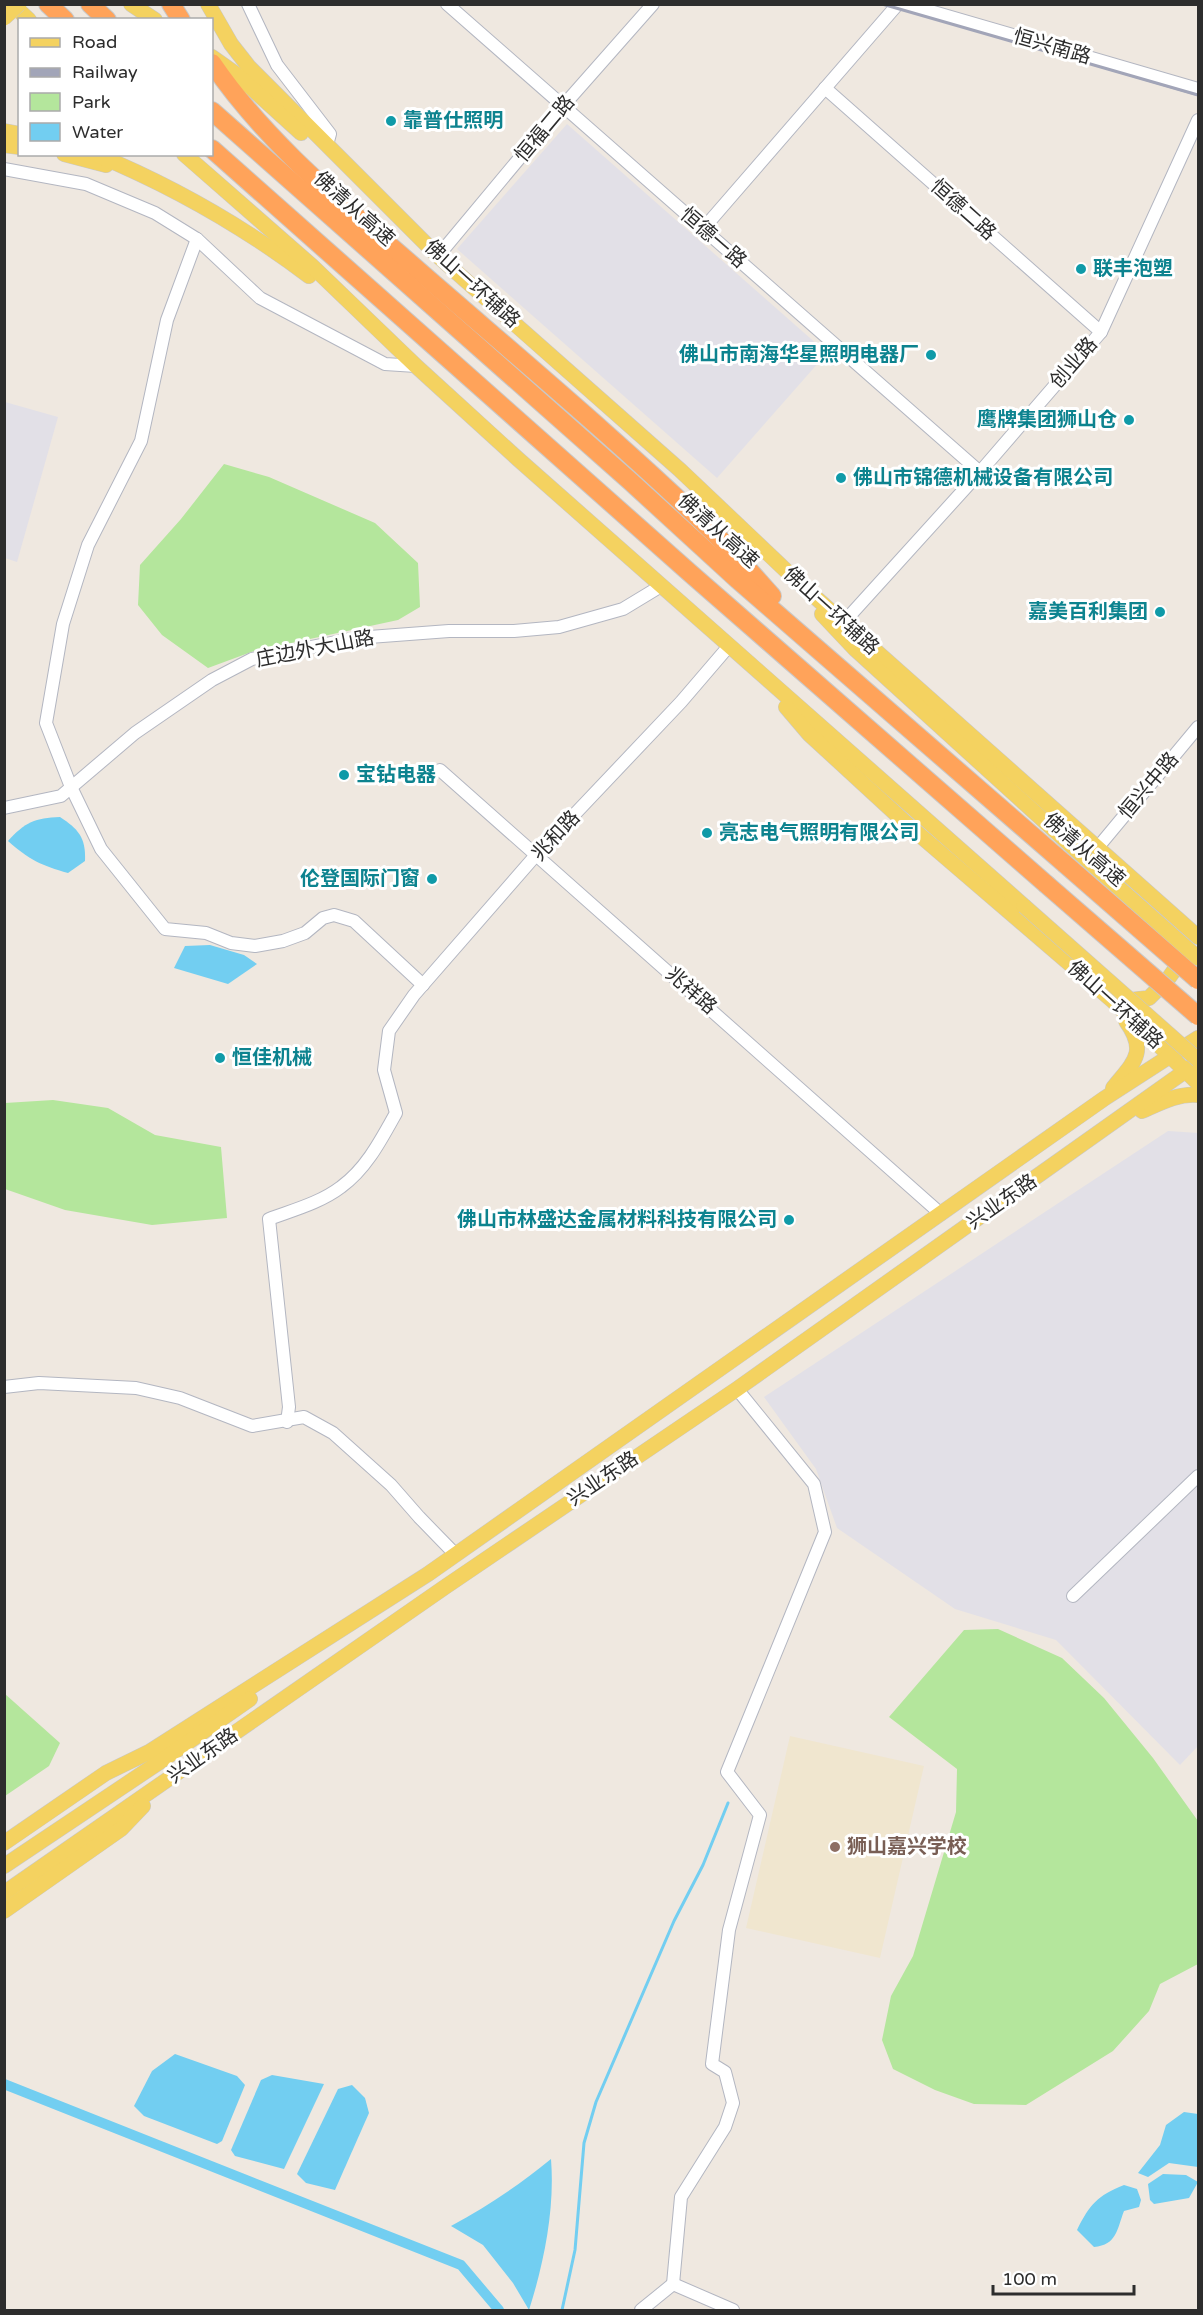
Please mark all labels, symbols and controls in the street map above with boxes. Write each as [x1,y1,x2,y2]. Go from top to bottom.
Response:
legend [18,18,213,156]
street label: 恒兴南路 [1010,24,1094,70]
text: Road [72,31,117,53]
text: Railway [72,61,138,83]
text: Park [72,91,111,113]
street label: 恒福二路 [510,91,580,167]
place label: 靠普仕照明 [403,109,503,133]
marker: 靠普仕照明 [384,114,398,128]
text: Water [72,121,123,143]
street label: 佛清从高速 [309,167,399,251]
street label: 恒德二路 [925,174,1001,246]
street label: 恒德一路 [675,203,751,273]
street label: 佛山一环辅路 [419,235,525,333]
place label: 联丰泡塑 [1093,257,1173,281]
marker: 联丰泡塑 [1074,262,1088,276]
street label: 创业路 [1045,332,1103,394]
place label: 佛山市南海华星照明电器厂 [679,343,919,367]
marker: 佛山市南海华星照明电器厂 [924,348,938,362]
place label: 鹰牌集团狮山仓 [977,408,1117,432]
marker: 鹰牌集团狮山仓 [1122,413,1136,427]
place label: 佛山市锦德机械设备有限公司 [853,466,1113,490]
marker: 佛山市锦德机械设备有限公司 [834,471,848,485]
street label: 佛清从高速 [673,489,763,573]
street label: 佛山一环辅路 [778,562,884,660]
place label: 嘉美百利集团 [1028,600,1148,624]
marker: 嘉美百利集团 [1153,605,1167,619]
street label: 庄边外大山路 [254,626,376,672]
street label: 恒兴中路 [1114,748,1184,824]
place label: 宝钻电器 [356,763,436,787]
marker: 宝钻电器 [337,768,351,782]
street label: 兆和路 [527,806,585,866]
street label: 佛清从高速 [1038,808,1130,892]
place label: 亮志电气照明有限公司 [719,821,919,845]
marker: 亮志电气照明有限公司 [700,826,714,840]
place label: 伦登国际门窗 [300,867,420,891]
marker: 伦登国际门窗 [425,872,439,886]
street label: 佛山一环辅路 [1062,956,1168,1054]
street label: 兆祥路 [660,962,722,1020]
place label: 恒佳机械 [232,1046,312,1070]
marker: 恒佳机械 [213,1051,227,1065]
street label: 兴业东路 [962,1169,1042,1235]
place label: 佛山市林盛达金属材料科技有限公司 [457,1208,777,1232]
marker: 佛山市林盛达金属材料科技有限公司 [782,1213,796,1227]
street label: 兴业东路 [563,1447,643,1511]
street label: 兴业东路 [163,1723,243,1789]
place label: 狮山嘉兴学校 [847,1835,967,1859]
marker: 狮山嘉兴学校 [828,1840,842,1854]
scale bar [993,2258,1134,2296]
text: 100 m [1002,2268,1057,2290]

